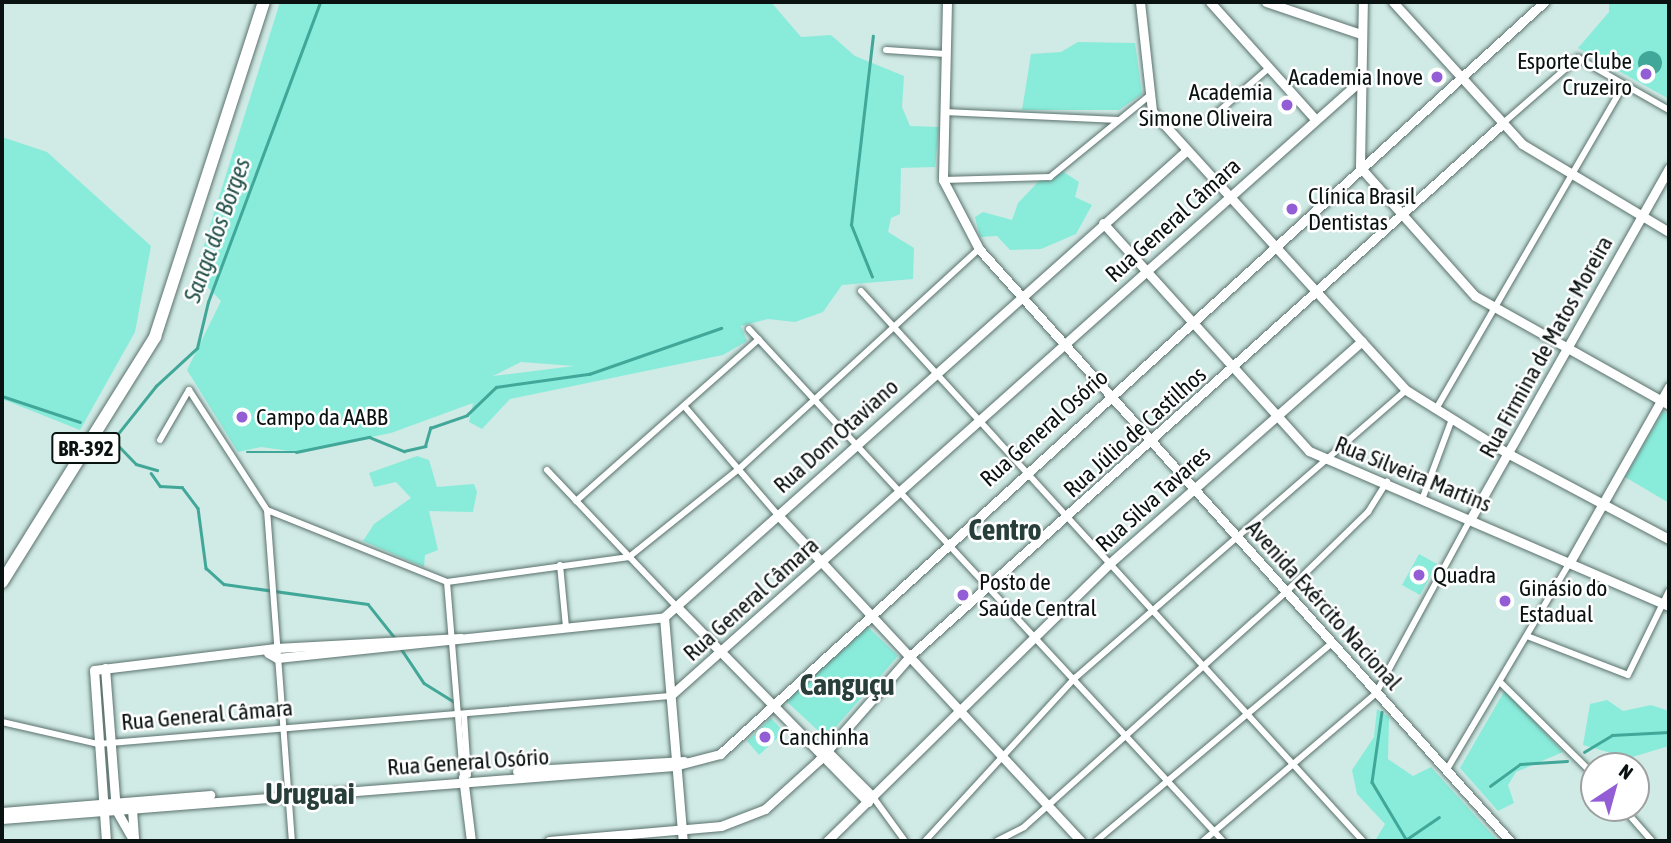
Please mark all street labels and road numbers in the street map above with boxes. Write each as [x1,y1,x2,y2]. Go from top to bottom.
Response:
street label: Rua General Câmara [1100,152,1246,288]
street label: Rua Firmina de Matos Moreira [1473,231,1619,463]
street label: Rua Júlio de Castilhos [1058,361,1212,503]
street label: Rua General Osório [974,363,1114,493]
street label: Rua Dom Otaviano [768,373,904,499]
road number: BR-392 [51,430,121,466]
street label: Rua Silveira Martins [1331,430,1495,518]
street label: Rua Silva Tavares [1090,440,1216,558]
street label: Avenida Exército Nacional [1240,514,1408,696]
street label: Rua General Câmara [678,531,824,667]
street label: Rua General Câmara [120,694,294,736]
street label: Rua General Osório [386,743,550,781]

